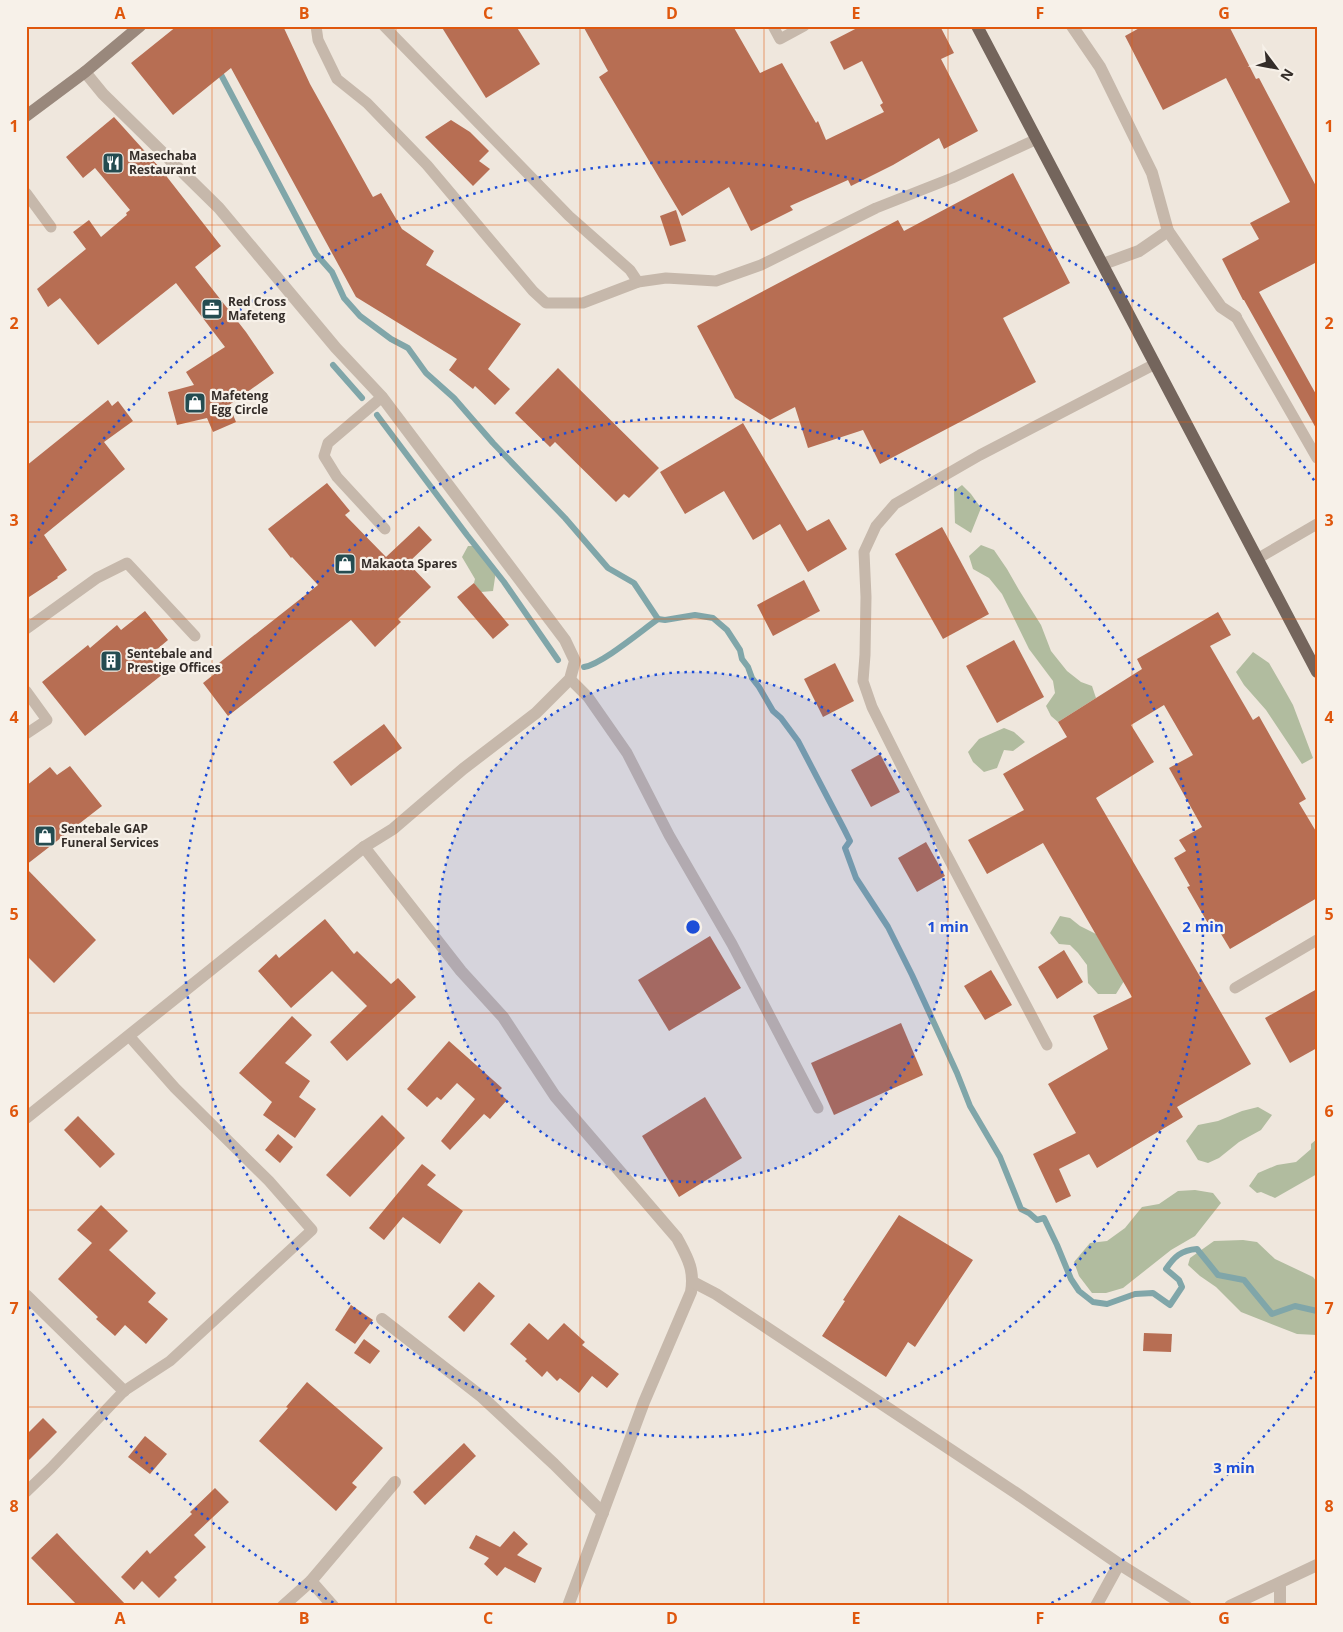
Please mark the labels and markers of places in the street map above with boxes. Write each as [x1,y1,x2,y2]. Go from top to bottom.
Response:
place label: Masechaba Restaurant [129,147,197,178]
restaurant icon: Masechaba Restaurant [101,151,125,175]
place label: Red Cross Mafeteng [228,293,286,324]
office icon: Red Cross Mafeteng [200,297,224,321]
place label: Mafeteng Egg Circle [211,387,268,418]
shop icon: Mafeteng Egg Circle [183,391,207,415]
shop icon: Makaota Spares [333,552,357,576]
place label: Makaota Spares [361,555,457,572]
place label: Sentebale and Prestige Offices [127,645,221,676]
building icon: Sentebale and Prestige Offices [99,649,123,673]
place label: Sentebale GAP Funeral Services [61,820,159,851]
shop icon: Sentebale GAP Funeral Services [33,824,57,848]
centre of rings [684,918,702,936]

